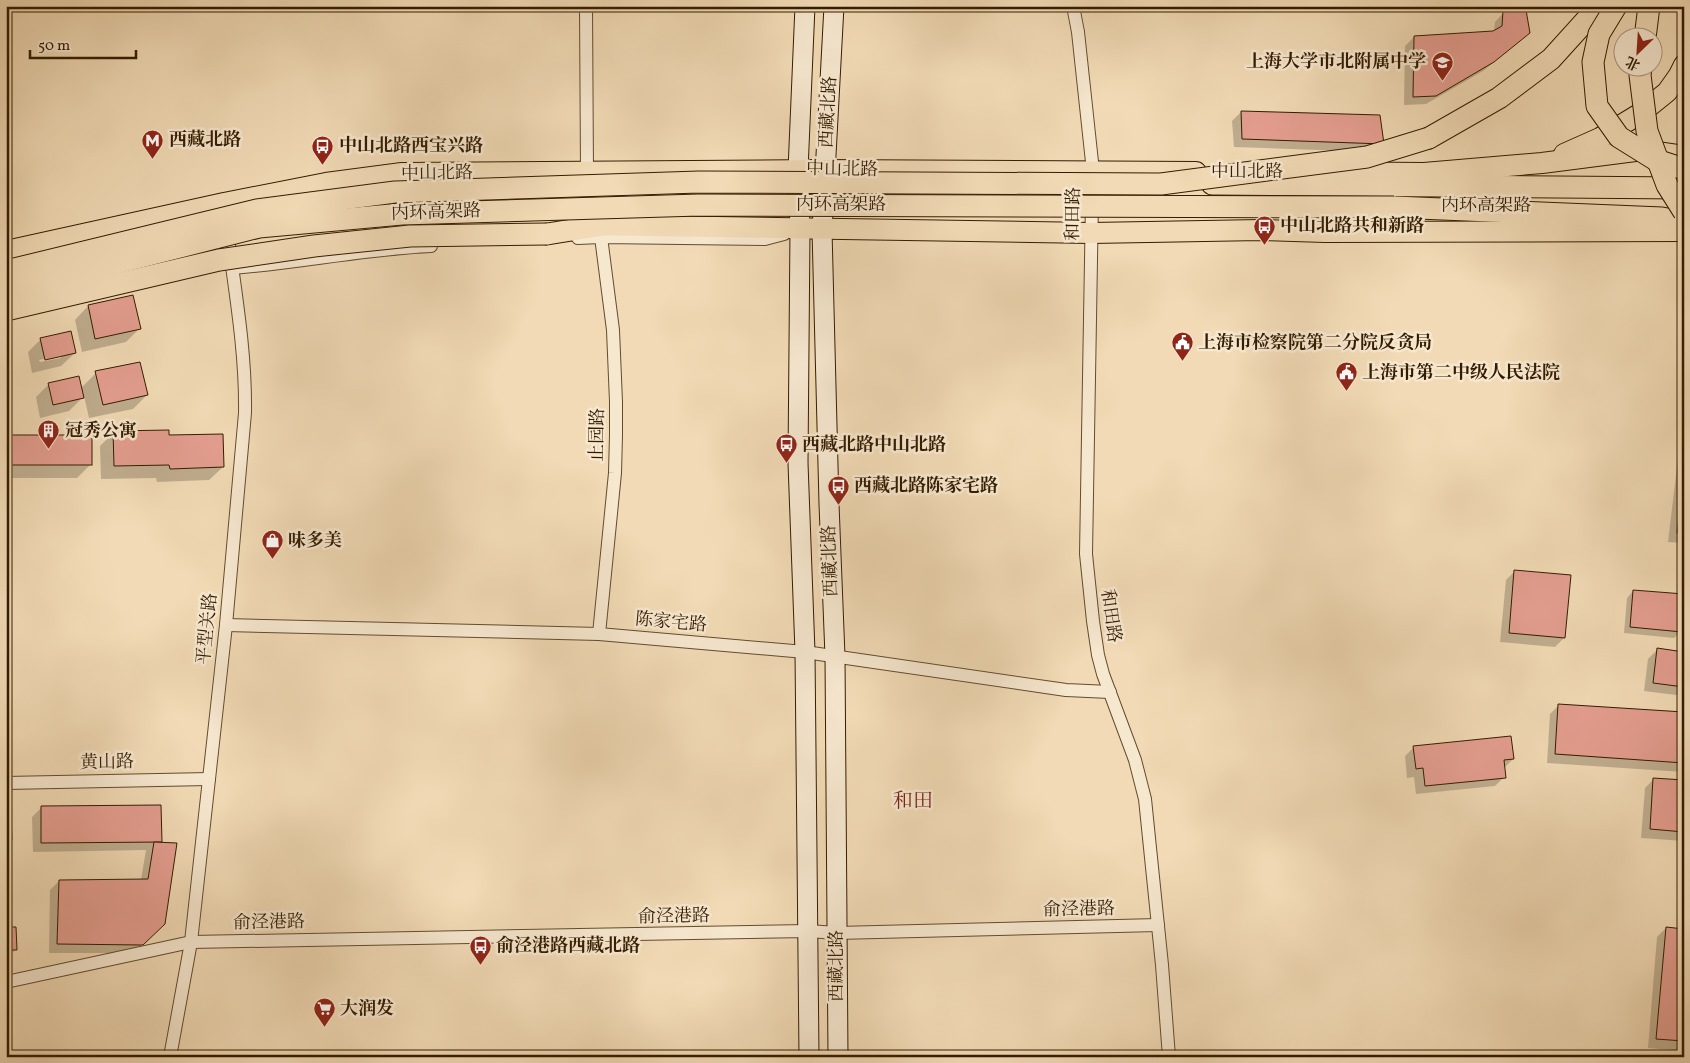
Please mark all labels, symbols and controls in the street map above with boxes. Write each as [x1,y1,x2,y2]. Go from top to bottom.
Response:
scale bar [30,28,136,60]
north arrow [1612,28,1662,78]
text: 50 m [38,36,70,57]
place label: 上海大学市北附属中学 [1246,50,1426,75]
school or university icon: 上海大学市北附属中学 [1430,50,1454,81]
text: 北 [1623,51,1643,74]
street label: 西藏北路 [815,75,843,149]
metro station icon: 西藏北路 [141,128,165,159]
place label: 西藏北路 [169,128,241,153]
bus stop icon: 中山北路西宝兴路 [311,134,335,165]
place label: 中山北路西宝兴路 [339,134,483,159]
street label: 中山北路 [806,157,878,183]
street label: 中山北路 [1211,160,1283,185]
street label: 中山北路 [401,161,473,187]
street label: 和田路 [1061,187,1087,241]
street label: 内环高架路 [796,193,886,218]
street label: 内环高架路 [1441,194,1531,219]
street label: 内环高架路 [391,199,481,227]
bus stop icon: 中山北路共和新路 [1252,214,1276,245]
place label: 中山北路共和新路 [1280,214,1424,239]
public building icon: 上海市检察院第二分院反贪局 [1170,331,1194,362]
place label: 上海市检察院第二分院反贪局 [1198,331,1432,356]
public building icon: 上海市第二中级人民法院 [1334,361,1358,392]
place label: 上海市第二中级人民法院 [1362,361,1560,386]
street label: 止园路 [585,408,611,462]
building icon: 冠秀公寓 [37,419,61,450]
place label: 冠秀公寓 [65,419,137,444]
bus stop icon: 西藏北路中山北路 [774,433,798,464]
place label: 西藏北路中山北路 [802,433,946,458]
bus stop icon: 西藏北路陈家宅路 [826,474,850,505]
place label: 西藏北路陈家宅路 [854,474,998,499]
street label: 西藏北路 [817,525,845,597]
shop icon: 味多美 [260,529,284,560]
place label: 味多美 [288,529,342,554]
street label: 和田路 [1094,588,1126,644]
street label: 平型关路 [192,592,224,666]
street label: 陈家宅路 [634,607,708,639]
street label: 黄山路 [80,750,134,776]
district label: 和田 [893,788,933,816]
street label: 俞泾港路 [1043,897,1115,923]
street label: 俞泾港路 [638,904,710,930]
street label: 俞泾港路 [233,910,305,936]
street label: 西藏北路 [825,930,850,1002]
bus stop icon: 俞泾港路西藏北路 [468,934,492,965]
place label: 俞泾港路西藏北路 [496,934,640,959]
supermarket icon: 大润发 [312,997,336,1028]
place label: 大润发 [340,997,394,1022]

